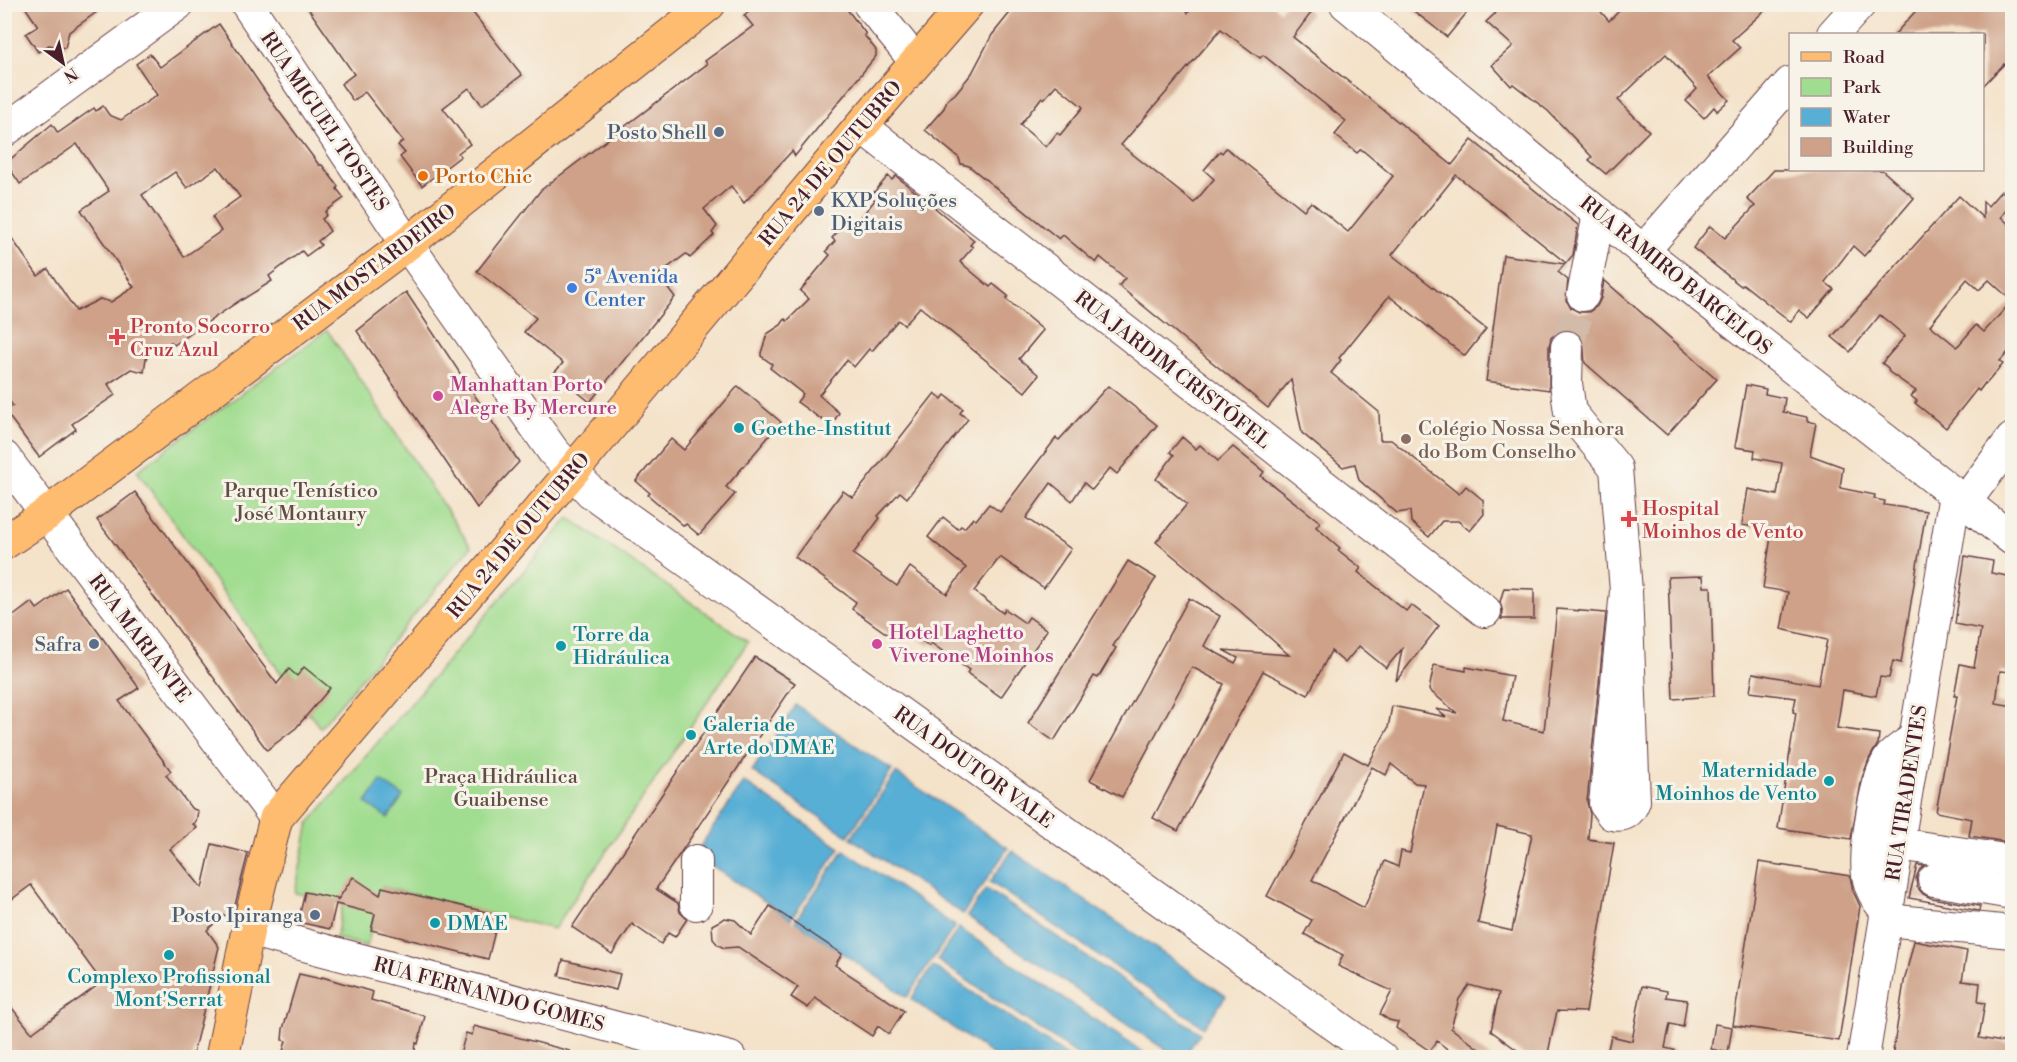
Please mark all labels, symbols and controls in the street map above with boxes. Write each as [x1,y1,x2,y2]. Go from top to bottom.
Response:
street label: RUA MIGUEL TOSTES [254,27,393,217]
north arrow [33,33,93,93]
legend [1789,33,1984,171]
text: Road [1843,46,1886,69]
text: N [60,63,81,87]
street label: RUA 24 DE OUTUBRO [754,76,908,252]
text: Park [1843,76,1882,99]
text: Water [1842,106,1891,129]
place label: Posto Shell [607,121,707,146]
marker: Posto Shell [712,125,726,139]
text: Building [1842,136,1914,159]
place label: Porto Chic [435,165,532,190]
marker: Porto Chic [416,169,430,183]
place label: KXP Soluções Digitais [831,189,957,237]
street label: RUA RAMIRO BARCELOS [1574,191,1776,361]
street label: RUA MOSTARDEIRO [289,199,461,338]
marker: KXP Soluções Digitais [812,204,826,218]
place label: 5ª Avenida Center [584,265,679,313]
marker: 5ª Avenida Center [565,281,579,295]
street label: RUA JARDIM CRISTÓFEL [1069,285,1276,455]
place label: Pronto Socorro Cruz Azul [130,315,270,363]
marker: Pronto Socorro Cruz Azul [108,328,126,346]
place label: Manhattan Porto Alegre By Mercure [449,373,617,421]
marker: Manhattan Porto Alegre By Mercure [431,389,445,403]
place label: Goethe-Institut [751,417,892,442]
place label: Colégio Nossa Senhora do Bom Conselho [1418,417,1625,465]
marker: Goethe-Institut [732,421,746,435]
marker: Colégio Nossa Senhora do Bom Conselho [1399,432,1413,446]
street label: RUA 24 DE OUTUBRO [442,448,596,624]
park label: Parque Tenístico José Montaury [224,479,378,527]
place label: Hospital Moinhos de Vento [1642,497,1804,545]
marker: Hospital Moinhos de Vento [1620,510,1638,528]
street label: RUA MARIANTE [82,570,195,708]
place label: Hotel Laghetto Viverone Moinhos [888,621,1054,669]
place label: Torre da Hidráulica [573,623,671,671]
place label: Safra [34,633,83,658]
marker: Safra [87,637,101,651]
marker: Hotel Laghetto Viverone Moinhos [870,637,884,651]
marker: Torre da Hidráulica [554,639,568,653]
street label: RUA DOUTOR VALE [888,702,1058,835]
street label: RUA TIRADENTES [1881,703,1934,883]
place label: Galeria de Arte do DMAE [702,713,835,761]
marker: Galeria de Arte do DMAE [684,728,698,742]
place label: Maternidade Moinhos de Vento [1655,759,1817,807]
park label: Praça Hidráulica Guaibense [424,765,579,813]
marker: Maternidade Moinhos de Vento [1822,774,1836,788]
place label: Posto Ipiranga [172,904,304,929]
marker: Posto Ipiranga [308,908,322,922]
place label: DMAE [447,912,508,937]
marker: DMAE [428,916,442,930]
marker: Complexo Profissional Mont'Serrat [162,948,176,962]
street label: RUA FERNANDO GOMES [370,953,607,1038]
place label: Complexo Profissional Mont'Serrat [67,965,271,1013]

